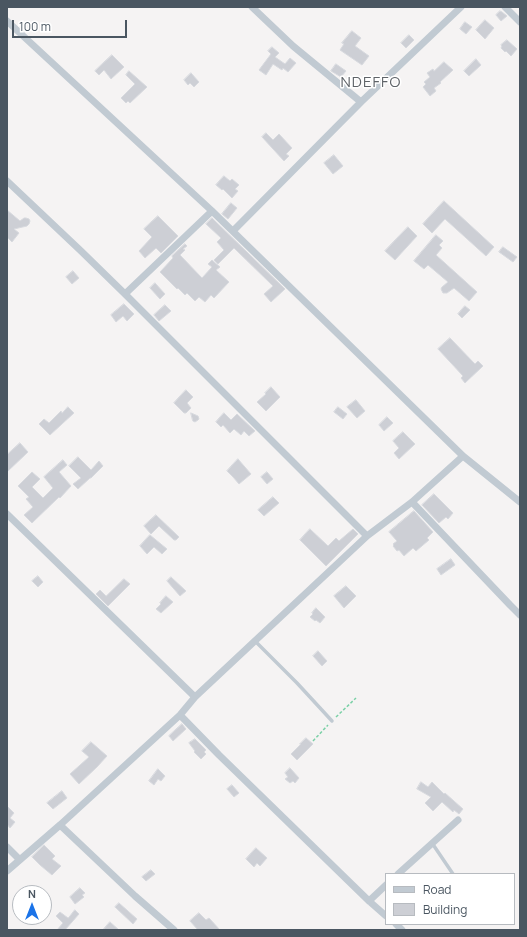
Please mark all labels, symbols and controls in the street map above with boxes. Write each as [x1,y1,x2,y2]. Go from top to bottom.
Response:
scale bar [14,12,129,38]
text: 100 m [19,18,51,35]
district label: NDEFFO [341,74,401,92]
legend [385,873,515,925]
text: Road [423,881,451,898]
north arrow [12,885,52,925]
text: N [28,886,36,901]
text: Building [423,901,467,918]

